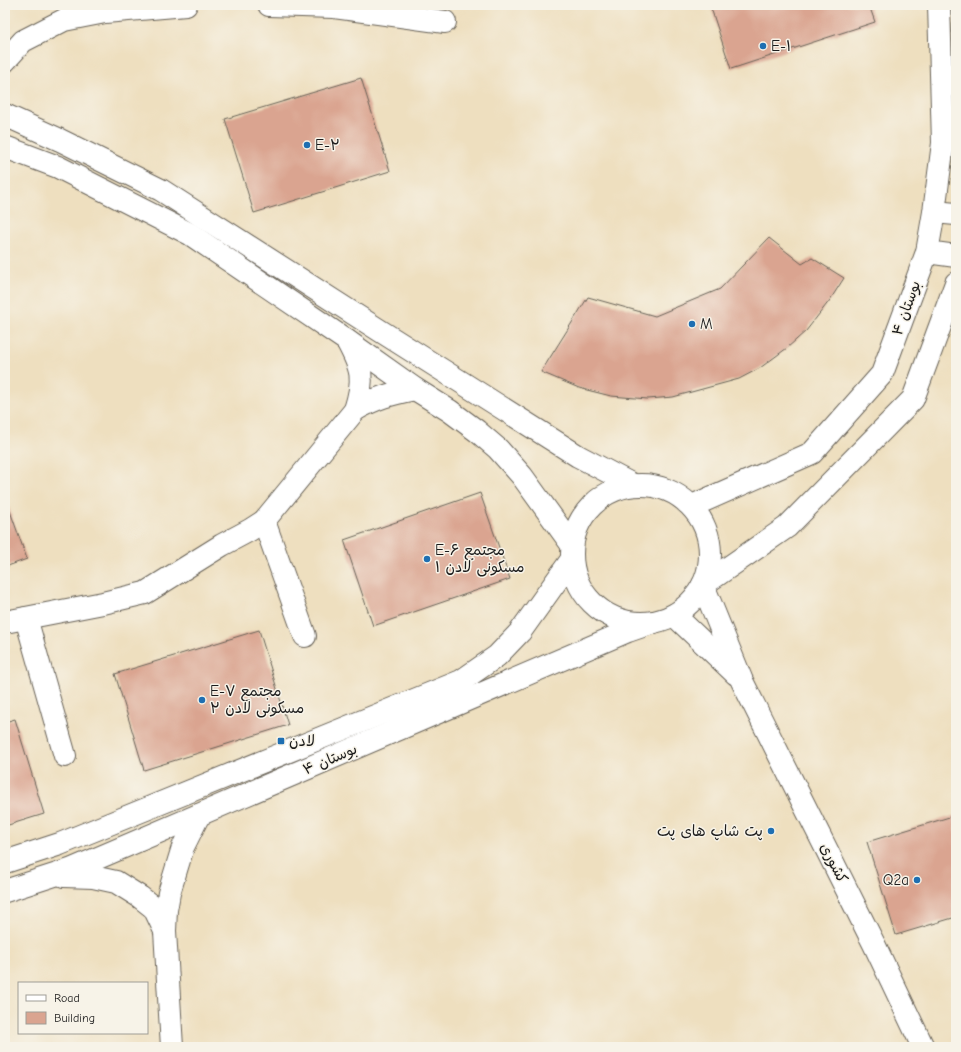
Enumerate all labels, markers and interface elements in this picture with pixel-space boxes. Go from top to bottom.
place label: E-۱ [771,37,791,55]
marker: E-۱ [758,41,768,51]
place label: E-۲ [315,136,340,154]
marker: E-۲ [302,140,312,150]
street label: بوستان ۴ [888,278,924,338]
place label: M [700,315,713,333]
marker: M [687,319,697,329]
place label: E-۶ مجتمع مسکونی لادن ۱ [435,541,524,577]
marker: E-۶ مجتمع مسکونی لادن ۱ [422,554,432,564]
place label: E-۷ مجتمع مسکونی لادن ۲ [210,682,304,718]
marker: E-۷ مجتمع مسکونی لادن ۲ [197,695,207,705]
place label: لادن [289,732,315,750]
marker: لادن [276,736,286,746]
street label: بوستان ۴ [300,740,360,778]
place label: پت شاپ های پت [657,822,763,841]
marker: پت شاپ های پت [766,826,776,836]
street label: کشوری [816,840,852,886]
place label: Q2a [883,871,909,889]
marker: Q2a [912,875,922,885]
legend [18,982,148,1034]
text: Road [54,991,80,1005]
text: Building [54,1011,95,1025]

